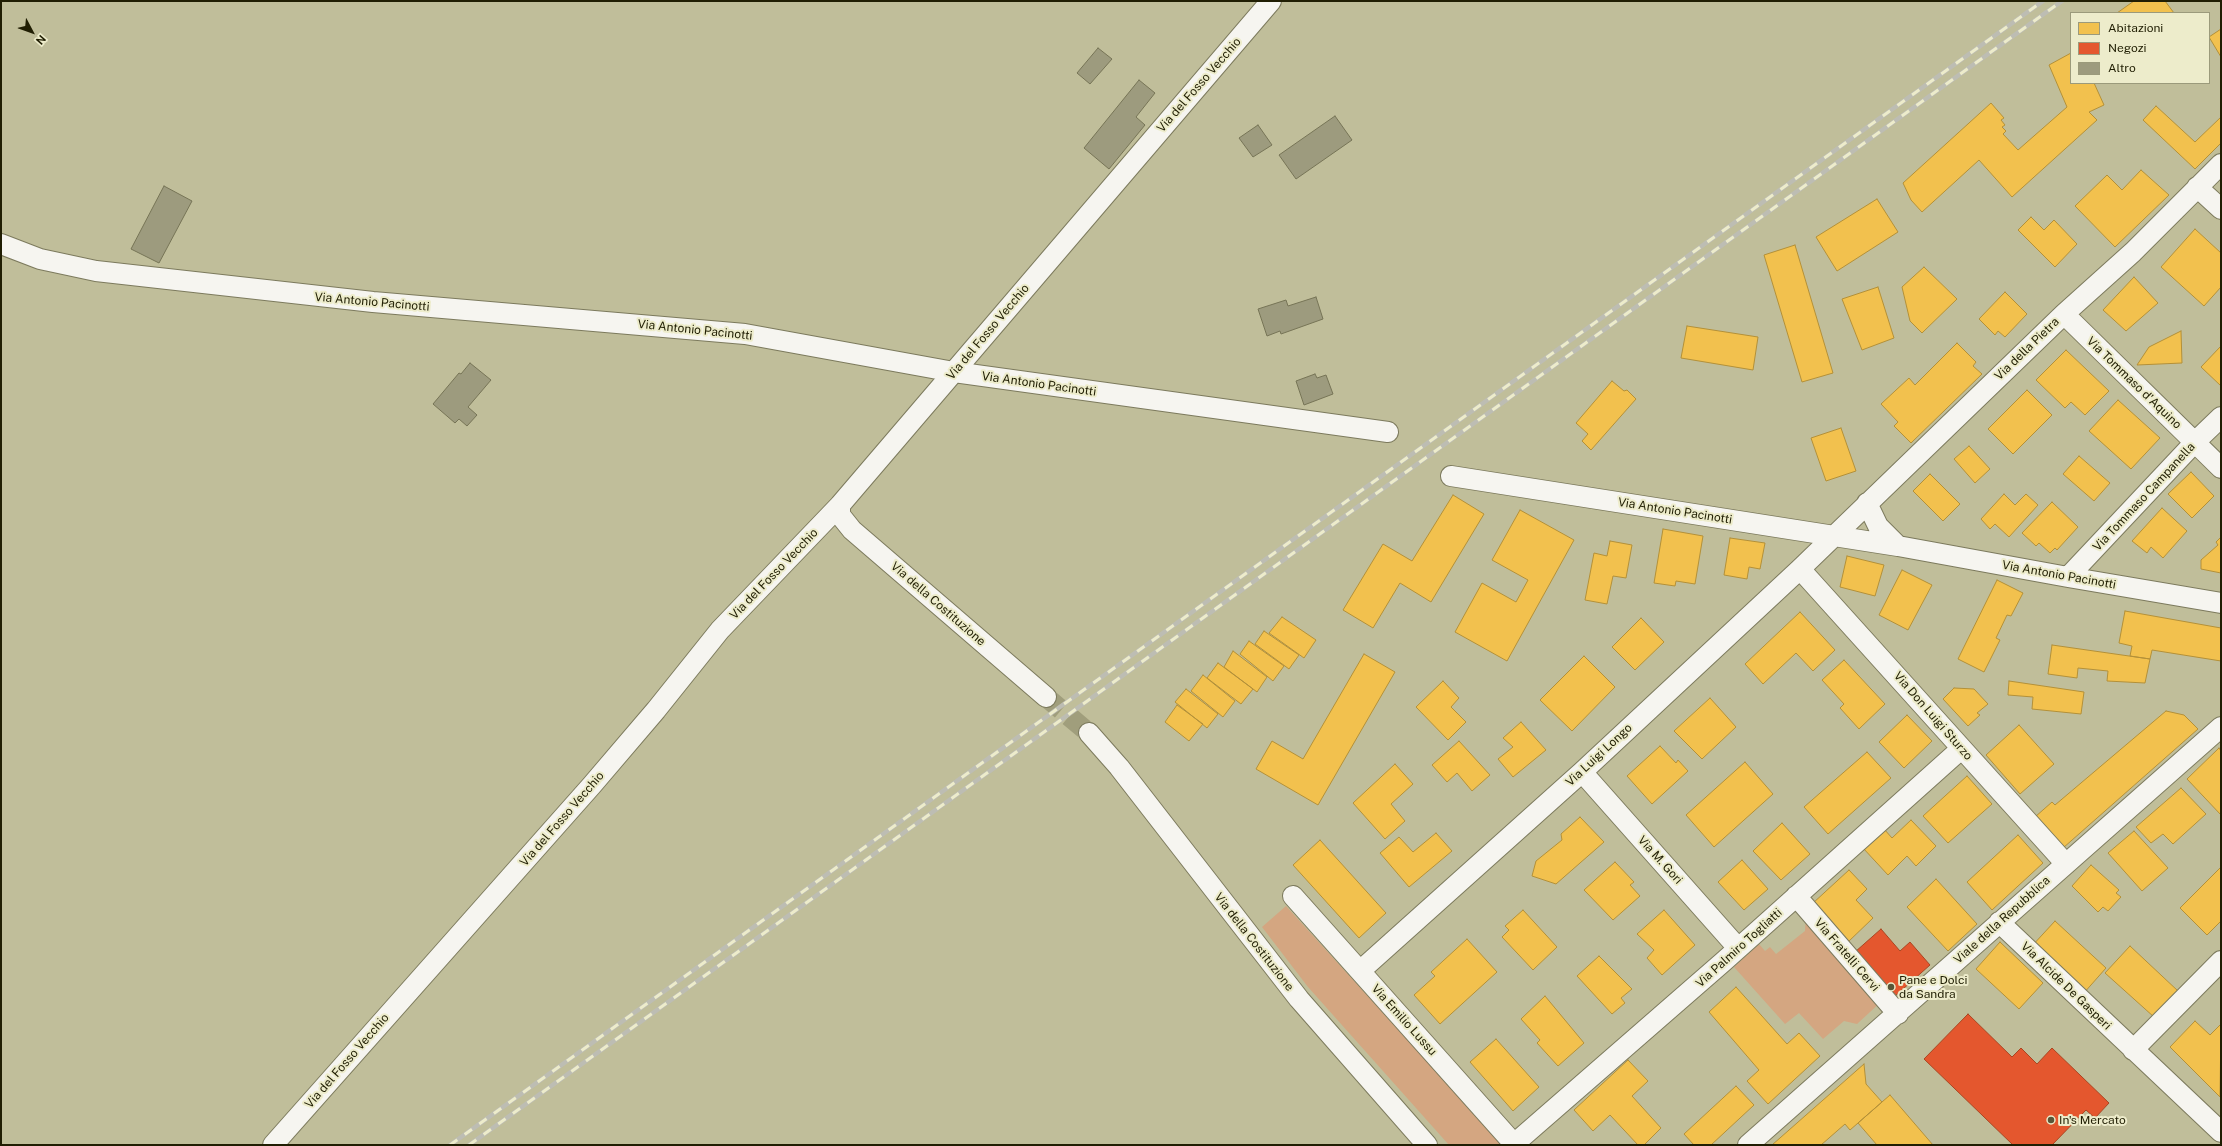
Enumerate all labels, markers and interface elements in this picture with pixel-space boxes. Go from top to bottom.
north arrow [12,12,52,52]
legend [2070,12,2210,84]
text: Abitazioni [2108,21,2163,35]
text: N [34,33,48,47]
street label: Via del Fosso Vecchio [1154,35,1244,135]
text: Negozi [2108,41,2146,55]
text: Altro [2108,61,2136,75]
street label: Via del Fosso Vecchio [944,281,1032,383]
street label: Via Antonio Pacinotti [314,290,430,314]
street label: Via della Pietra [1992,315,2062,383]
street label: Via Antonio Pacinotti [637,317,753,343]
street label: Via Tommaso d'Aquino [2084,334,2184,432]
street label: Via Antonio Pacinotti [981,369,1097,399]
street label: Via Tommaso Campanella [2090,440,2198,554]
street label: Via Antonio Pacinotti [1617,495,1733,527]
street label: Via del Fosso Vecchio [727,526,821,622]
street label: Via Antonio Pacinotti [2001,558,2117,592]
street label: Via della Costituzione [888,559,988,649]
street label: Via Don Luigi Sturzo [1891,669,1975,763]
street label: Via Luigi Longo [1563,721,1635,789]
street label: Via del Fosso Vecchio [517,769,607,869]
street label: Via M. Gori [1635,833,1685,887]
street label: Viale della Repubblica [1951,873,2053,967]
street label: Via della Costituzione [1211,890,1297,994]
street label: Via Palmiro Togliatti [1693,905,1785,991]
street label: Via Fratelli Cervi [1811,916,1883,994]
street label: Via Alcide De Gasperi [2018,939,2114,1033]
place label: Pane e Dolci da Sandra [1899,973,1967,1001]
street label: Via Emilio Lussu [1368,982,1440,1058]
marker: Pane e Dolci da Sandra [1886,982,1896,992]
street label: Via del Fosso Vecchio [302,1011,392,1111]
place label: In's Mercato [2059,1113,2126,1127]
marker: In's Mercato [2046,1115,2056,1125]

